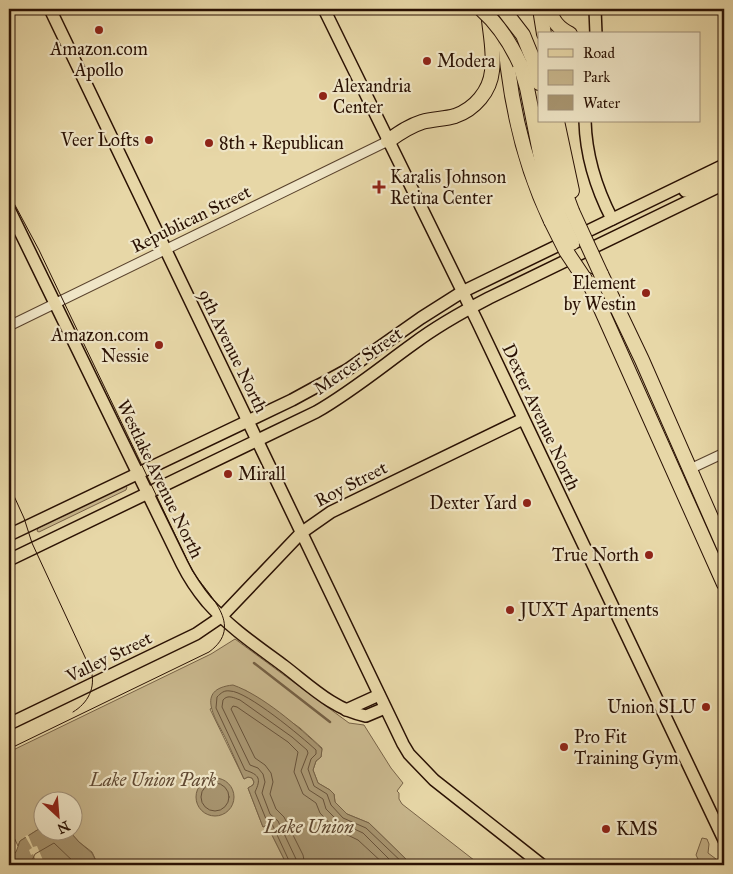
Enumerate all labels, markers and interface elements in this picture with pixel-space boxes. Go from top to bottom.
marker: Amazon.com Apollo [93,24,105,36]
legend [538,32,700,122]
place label: Amazon.com Apollo [49,38,148,81]
text: Road [583,44,615,62]
place label: Modera [437,50,496,72]
marker: Modera [421,55,433,67]
text: Park [583,68,610,86]
place label: Alexandria Center [332,75,411,118]
marker: Alexandria Center [317,90,329,102]
text: Water [583,94,620,112]
place label: Veer Lofts [60,129,139,151]
place label: 8th + Republican [219,132,344,154]
marker: Veer Lofts [143,134,155,146]
marker: 8th + Republican [203,137,215,149]
place label: Karalis Johnson Retina Center [390,166,507,209]
street label: Republican Street [127,180,255,258]
marker: Karalis Johnson Retina Center [372,180,386,194]
place label: Element by Westin [564,272,637,315]
street label: 9th Avenue North [194,285,272,417]
marker: Element by Westin [640,287,652,299]
street label: Mercer Street [310,322,407,400]
place label: Amazon.com Nessie [50,324,149,367]
marker: Amazon.com Nessie [153,339,165,351]
street label: Dexter Avenue North [497,340,585,494]
street label: Westlake Avenue North [112,396,208,562]
street label: Roy Street [311,456,392,512]
place label: Mirall [238,463,286,485]
marker: Mirall [222,468,234,480]
place label: Dexter Yard [429,492,517,514]
marker: Dexter Yard [521,497,533,509]
place label: True North [552,544,639,566]
marker: True North [643,549,655,561]
place label: JUXT Apartments [518,599,659,622]
marker: JUXT Apartments [504,604,516,616]
street label: Valley Street [62,626,156,688]
place label: Union SLU [607,696,697,718]
marker: Union SLU [700,701,712,713]
place label: Pro Fit Training Gym [574,726,679,770]
marker: Pro Fit Training Gym [558,741,570,753]
park label: Lake Union Park [89,769,216,791]
north arrow [32,792,82,842]
water label: Lake Union [263,815,354,838]
text: N [54,817,73,838]
place label: KMS [616,818,658,840]
marker: KMS [600,823,612,835]

